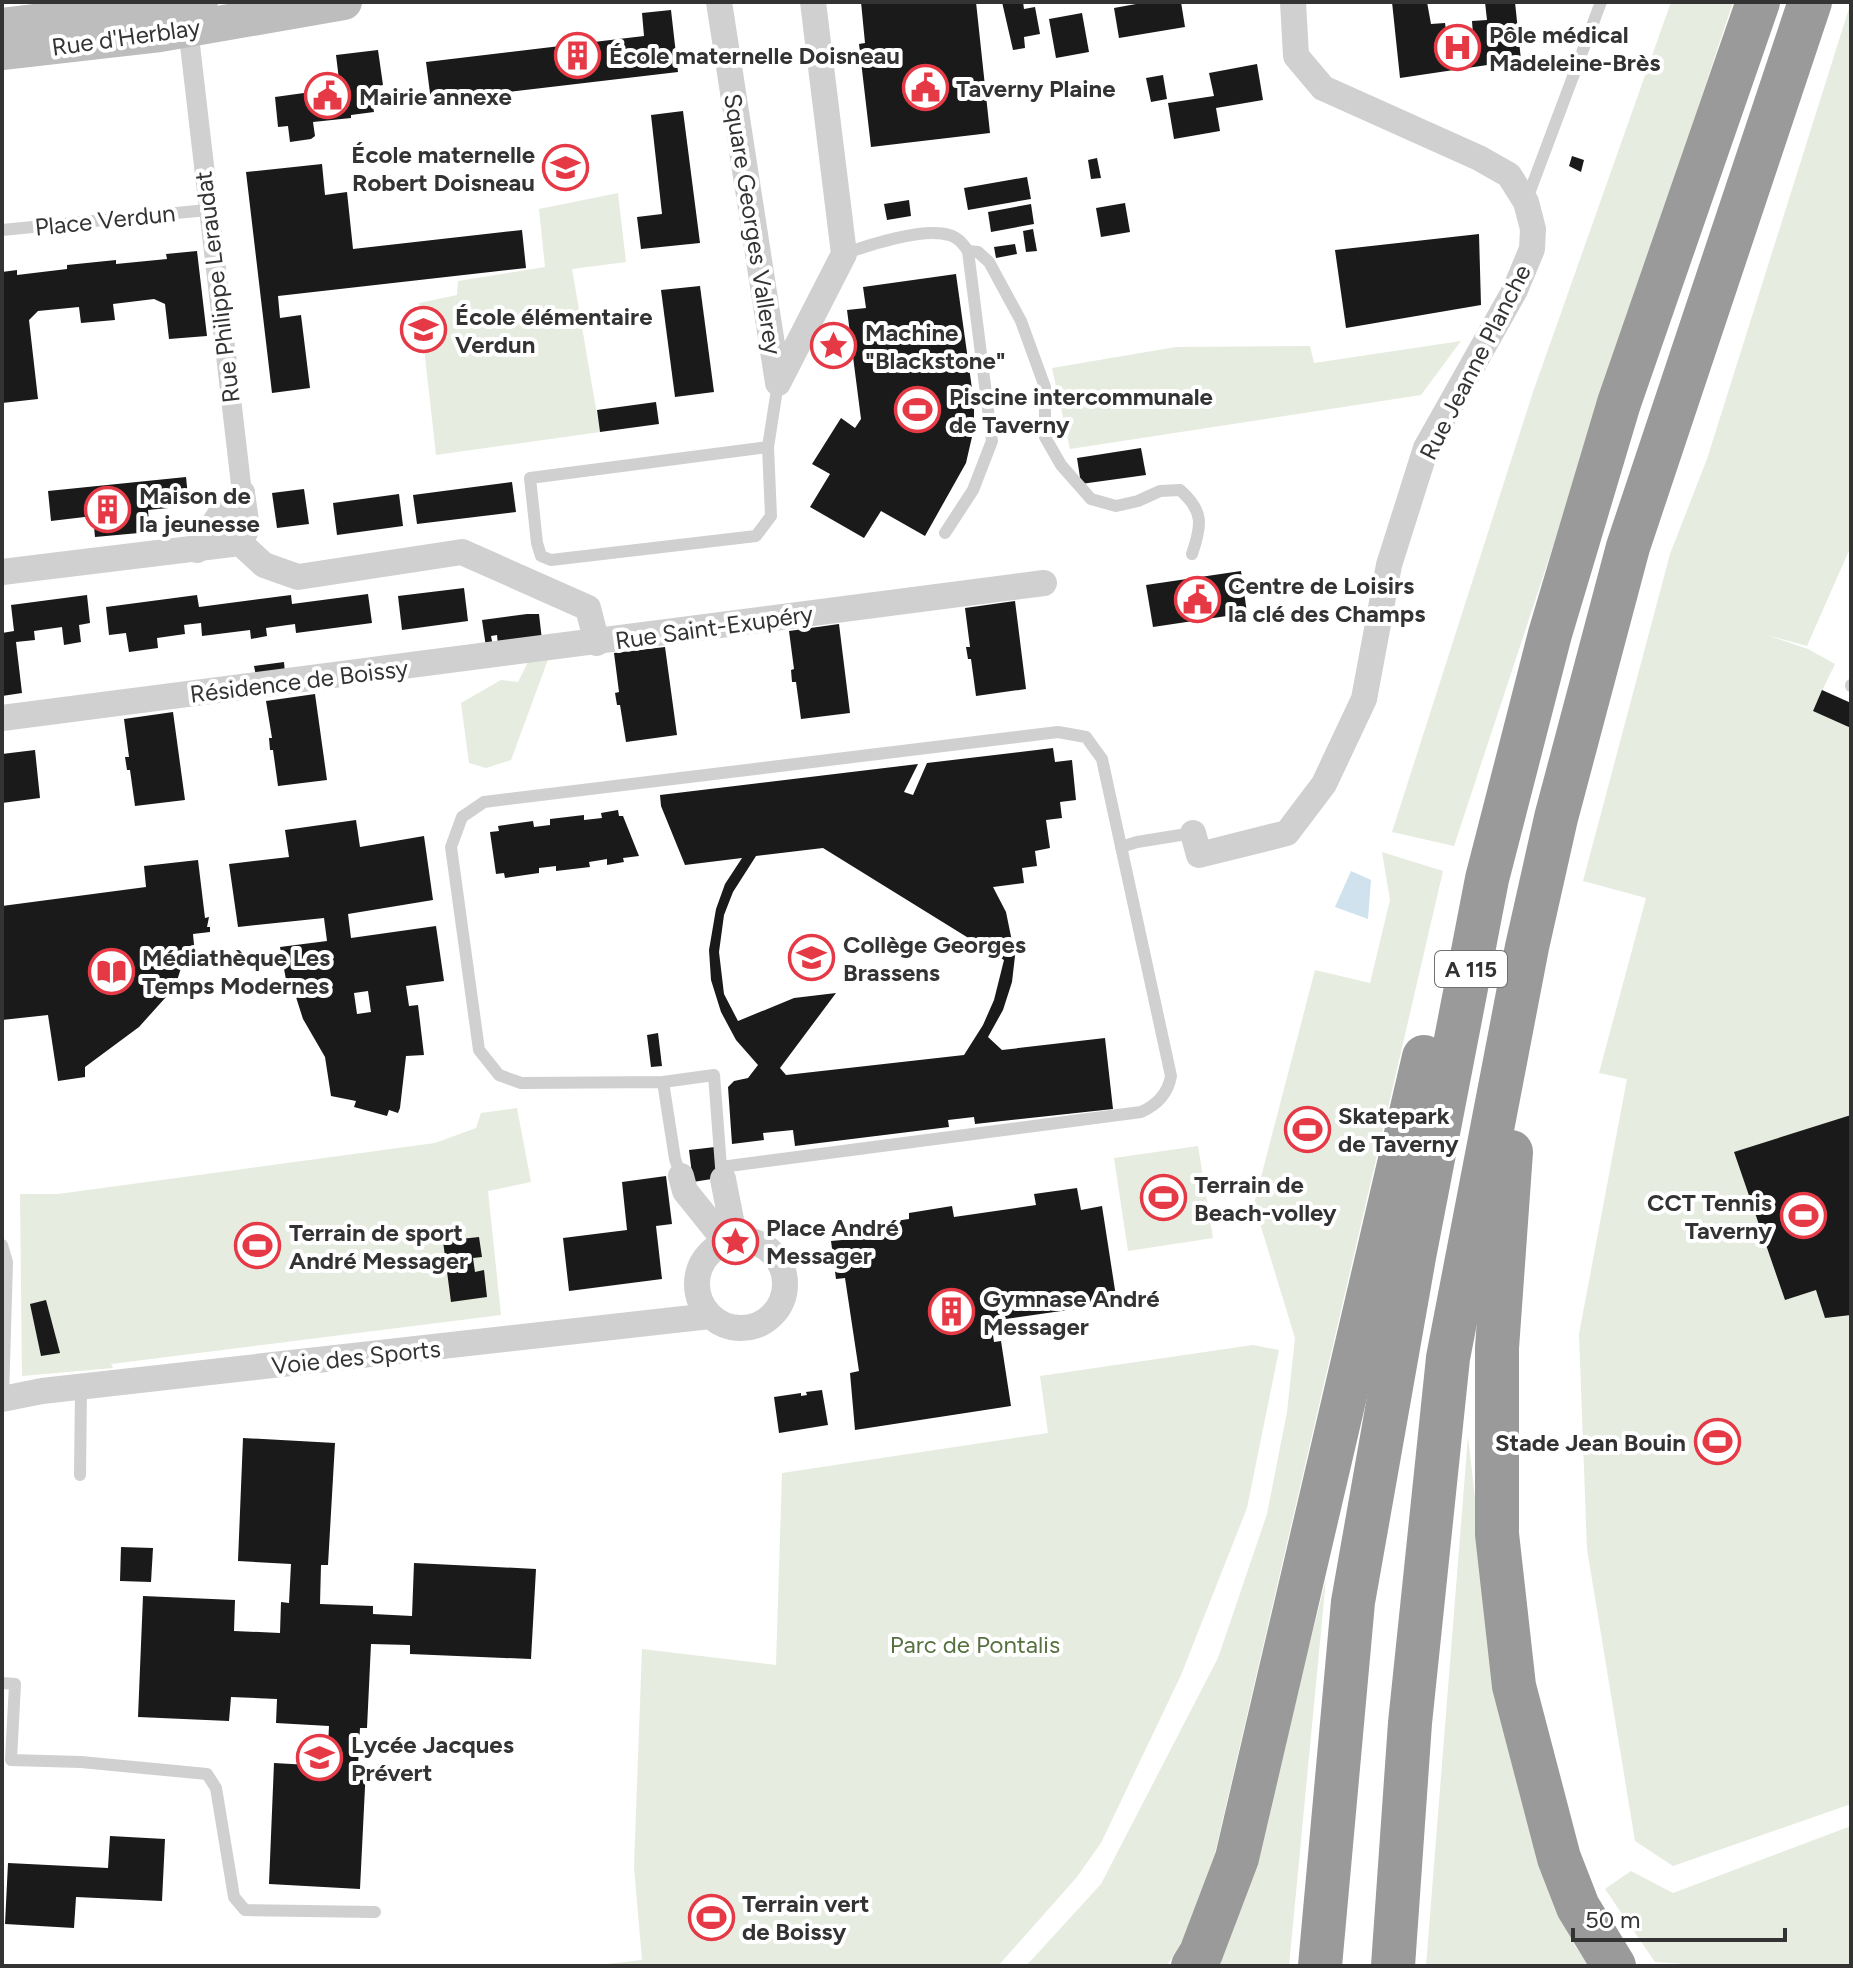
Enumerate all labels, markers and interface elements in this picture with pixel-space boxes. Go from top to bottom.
street label: Rue d'Herblay [50,12,202,62]
place label: Pôle médical Madeleine-Brès [1489,20,1660,77]
hospital icon: Pôle médical Madeleine-Brès [1434,24,1482,72]
building icon: École maternelle Doisneau [554,31,602,79]
place label: École maternelle Doisneau [609,41,900,70]
public building icon: Taverny Plaine [901,64,949,112]
public building icon: Mairie annexe [304,72,352,120]
place label: Taverny Plaine [956,74,1115,103]
place label: Mairie annexe [359,82,512,111]
street label: Square Georges Vallerey [718,91,788,357]
place label: École maternelle Robert Doisneau [351,140,535,197]
school or university icon: École maternelle Robert Doisneau [542,144,590,192]
street label: Rue Philippe Leraudat [188,169,246,405]
street label: Place Verdun [33,198,177,242]
street label: Rue Jeanne Planche [1413,260,1537,464]
place label: École élémentaire Verdun [455,302,653,359]
school or university icon: École élémentaire Verdun [400,306,448,354]
place label: Machine "Blackstone" [865,318,1006,375]
place icon: Machine "Blackstone" [810,322,858,370]
place label: Piscine intercommunale de Taverny [949,382,1213,439]
sports icon: Piscine intercommunale de Taverny [894,386,942,434]
place label: Maison de la jeunesse [139,481,260,538]
building icon: Maison de la jeunesse [84,485,132,533]
place label: Centre de Loisirs la clé des Champs [1228,571,1425,628]
public building icon: Centre de Loisirs la clé des Champs [1173,575,1221,623]
street label: Rue Saint-Exupéry [613,599,815,655]
street label: Résidence de Boissy [188,653,410,709]
place label: Collège Georges Brassens [843,930,1026,987]
school or university icon: Collège Georges Brassens [788,934,836,982]
place label: Médiathèque Les Temps Modernes [142,943,330,1000]
library icon: Médiathèque Les Temps Modernes [87,947,135,995]
road number: A 115 [1435,951,1507,987]
place label: Skatepark de Taverny [1338,1101,1459,1158]
sports icon: Skatepark de Taverny [1283,1105,1331,1153]
place label: Terrain de Beach-volley [1194,1170,1337,1227]
sports icon: Terrain de Beach-volley [1139,1174,1187,1222]
place label: CCT Tennis Taverny [1647,1188,1772,1245]
sports icon: CCT Tennis Taverny [1779,1192,1827,1240]
place label: Place André Messager [766,1213,899,1270]
place icon: Place André Messager [711,1217,759,1265]
place label: Terrain de sport André Messager [289,1218,468,1275]
sports icon: Terrain de sport André Messager [234,1222,282,1270]
place label: Gymnase André Messager [983,1284,1160,1341]
building icon: Gymnase André Messager [928,1288,976,1336]
street label: Voie des Sports [270,1334,442,1380]
sports icon: Stade Jean Bouin [1693,1418,1741,1466]
place label: Stade Jean Bouin [1495,1428,1686,1457]
park label: Parc de Pontalis [890,1630,1060,1659]
place label: Lycée Jacques Prévert [351,1730,514,1787]
school or university icon: Lycée Jacques Prévert [296,1734,344,1782]
place label: Terrain vert de Boissy [742,1889,869,1946]
scale bar [1573,1892,1785,1942]
sports icon: Terrain vert de Boissy [687,1893,735,1941]
text: 50 m [1585,1905,1641,1934]

